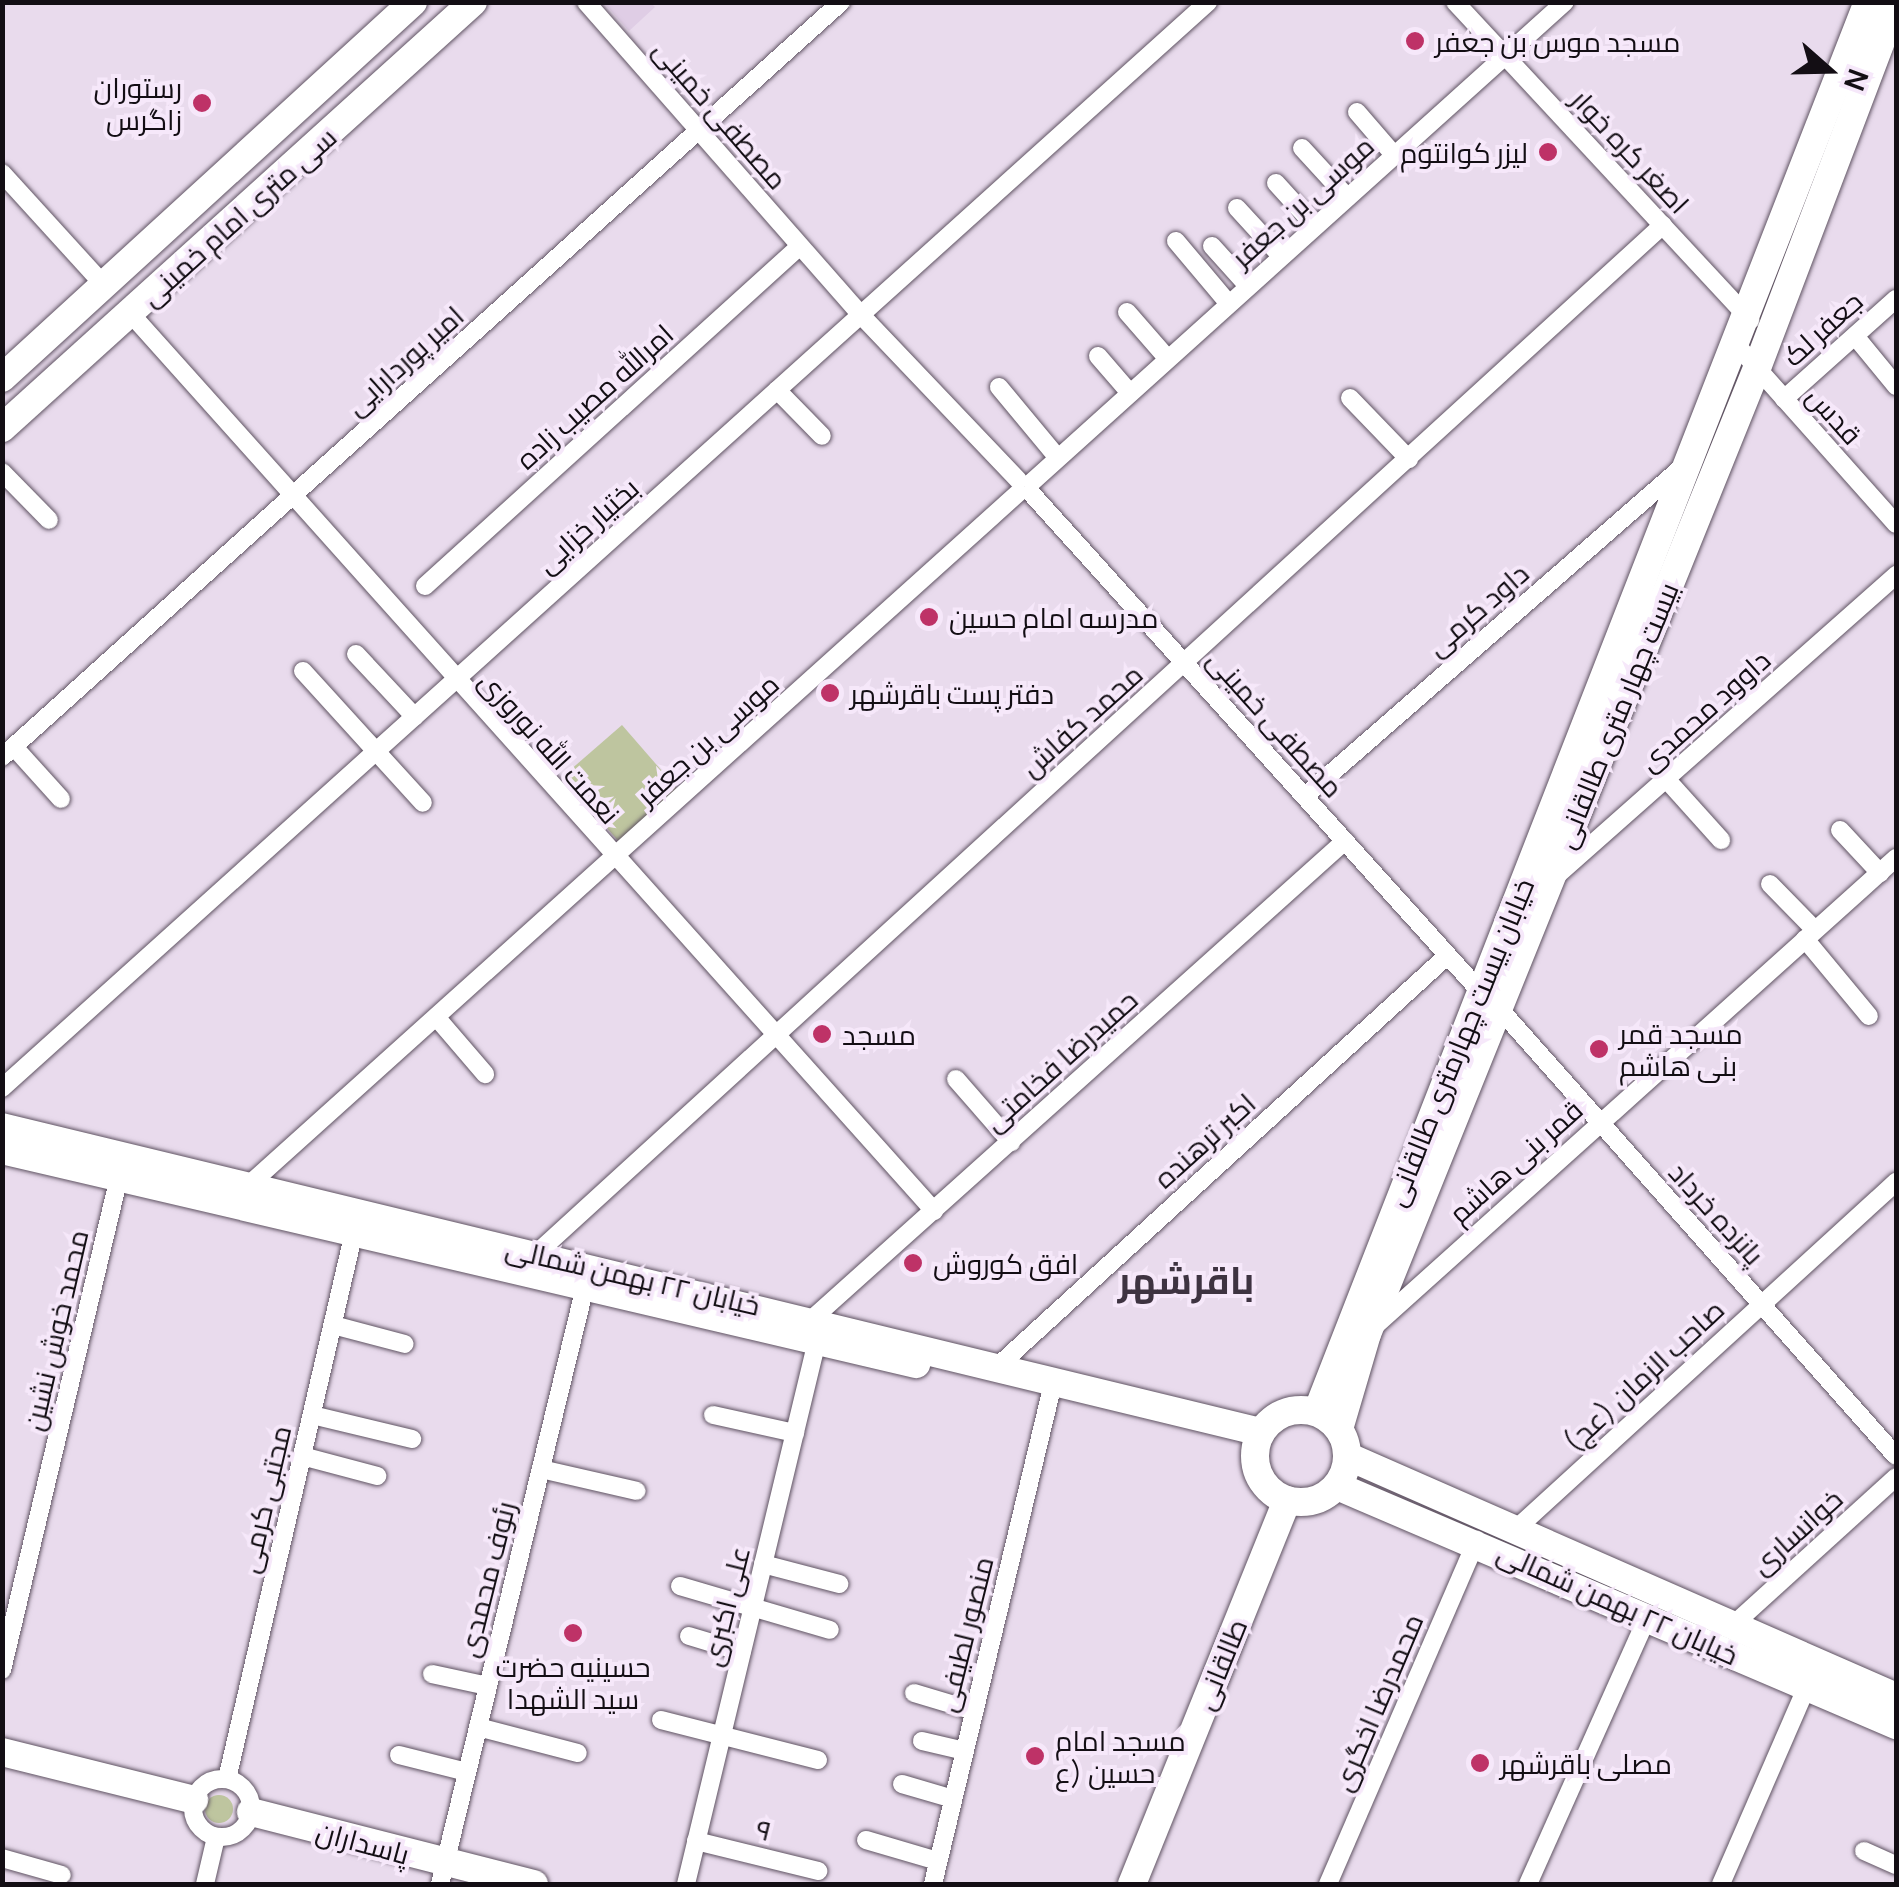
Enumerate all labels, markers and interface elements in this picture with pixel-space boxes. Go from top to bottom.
north arrow [1779,20,1879,120]
place label: مسجد موس بن جعفر [1435,24,1680,58]
marker: مسجد موس بن جعفر [1404,30,1426,52]
street label: مصطفی خمینی [647,33,795,195]
text: N [1836,64,1878,96]
place label: رستوران زاگرس [94,70,182,136]
street label: اصغر کره خوار [1565,82,1697,220]
marker: رستوران زاگرس [191,92,213,114]
street label: سی متری امام خمینی [133,119,343,313]
street label: موسی بن جعفر [1224,128,1380,274]
place label: لیزر کوانتوم [1400,135,1528,169]
marker: لیزر کوانتوم [1537,141,1559,163]
street label: جعفر لک [1775,283,1869,373]
street label: امیر پوردارایی [338,298,470,422]
street label: امرالله مصیب زاده [508,317,680,475]
street label: قدس [1800,379,1870,451]
street label: بختیار خزایی [529,470,645,580]
street label: داود کرمی [1419,556,1535,662]
street label: بیست چهار متری طالقانی [1547,577,1685,853]
place label: مدرسه امام حسین [949,600,1159,634]
marker: مدرسه امام حسین [918,606,940,628]
street label: مصطفی خمینی [1201,642,1351,804]
street label: داوود محمدی [1632,642,1776,778]
street label: محمد کفاش [1013,657,1149,783]
street label: نعمت الله نوروزی [473,664,627,830]
street label: موسی بن جعفر [629,666,785,812]
place label: دفتر پست باقرشهر [850,676,1054,710]
marker: دفتر پست باقرشهر [819,682,841,704]
street label: خیابان بیست چهارمتری طالقانی [1378,873,1540,1211]
street label: حمیدرضا فخامتی [976,982,1144,1138]
place label: مسجد قمر بنی هاشم [1619,1016,1743,1082]
place label: مسجد [842,1017,916,1051]
marker: مسجد [811,1023,833,1045]
marker: مسجد قمر بنی هاشم [1588,1038,1610,1060]
street label: اکبر ترهنده [1146,1086,1262,1194]
street label: قمر بنی هاشم [1441,1092,1589,1230]
street label: پانزده خرداد [1662,1155,1772,1271]
street label: محمد خوش نشین [16,1226,94,1434]
street label: خیابان ۲۲ بهمن شمالی [503,1230,763,1322]
place label: افق کوروش [933,1246,1078,1280]
marker: افق کوروش [902,1252,924,1274]
district label: باقرشهر [1118,1257,1254,1303]
street label: صاحب الزمان (عج) [1556,1292,1730,1458]
street label: مجتبی کرمی [231,1422,297,1576]
street label: خوانساری [1743,1481,1849,1581]
street label: رئوف محمدی [450,1498,522,1660]
street label: خیابان ۲۲ بهمن شمالی [1492,1535,1744,1671]
street label: علی اکبری [694,1543,756,1669]
street label: منصور لطیفی [928,1553,1000,1715]
street label: محمدرضا اخگری [1325,1608,1429,1796]
street label: طالقانی [1187,1614,1253,1714]
marker: حسینیه حضرت سید الشهدا [562,1622,584,1644]
place label: حسینیه حضرت سید الشهدا [495,1649,651,1715]
place label: مسجد امام حسین (ع [1055,1723,1186,1789]
marker: مسجد امام حسین (ع [1024,1745,1046,1767]
place label: مصلی باقرشهر [1500,1746,1672,1780]
marker: مصلی باقرشهر [1469,1752,1491,1774]
street label: ۹ [753,1811,775,1847]
street label: پاسداران [313,1813,413,1871]

